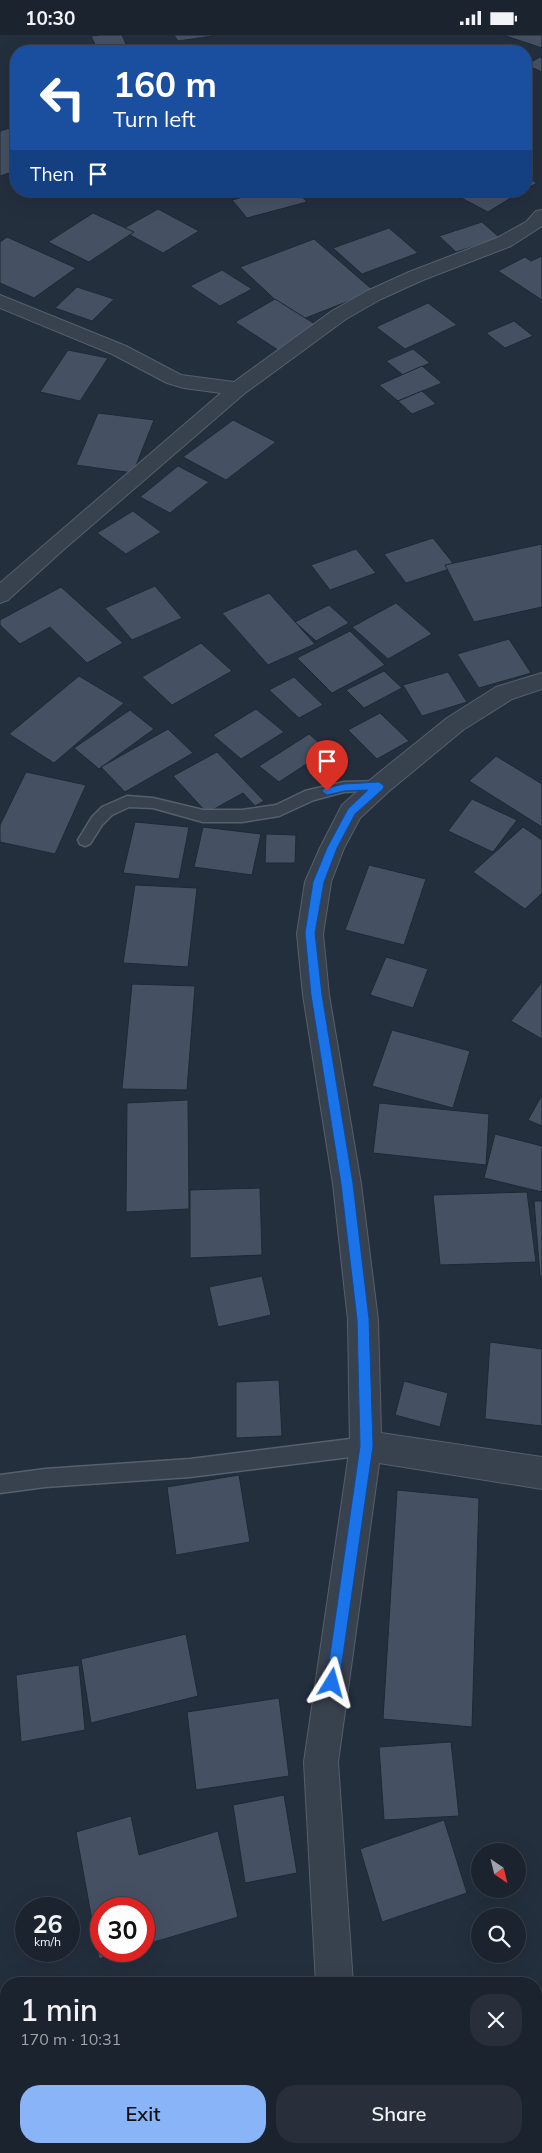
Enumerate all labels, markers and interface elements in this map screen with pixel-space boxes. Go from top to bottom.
text: 10:30 [25,6,75,30]
text: 160 m [113,62,217,106]
icon: left [30,65,95,130]
text: Turn left [113,105,196,133]
icon: arrive [84,160,112,188]
text: Then [30,162,74,186]
pin [306,740,348,791]
icon: arrive [313,747,341,775]
position arrow [305,1656,357,1708]
north arrow [471,1843,526,1897]
map controls [471,1843,526,1963]
speed limit sign: 30 [90,1897,155,1962]
text: 26 [32,1908,63,1939]
button: search [471,1908,526,1963]
text: km/h [34,1934,61,1949]
text: 1 min [20,1991,98,2029]
button: close [470,1994,522,2046]
text: 170 m · 10:31 [20,2029,121,2049]
button: Exit [20,2085,266,2143]
button: Share [276,2085,522,2143]

